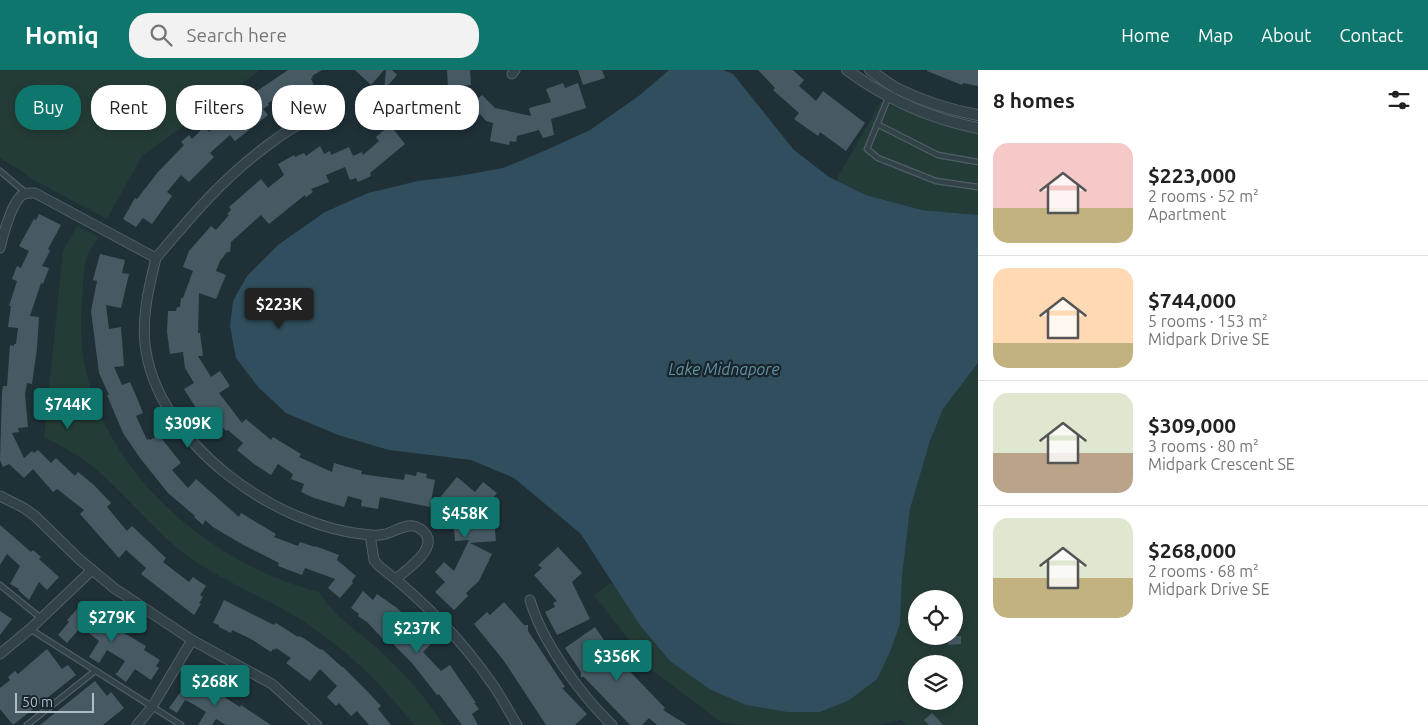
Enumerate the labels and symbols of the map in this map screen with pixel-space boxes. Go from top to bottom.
pin: $223K [244,288,314,330]
water label: Lake Midnapore [669,360,779,378]
pin: $744K [33,388,103,430]
pin: $309K [153,406,223,449]
pin: $458K [430,496,500,539]
pin: $279K [77,600,147,643]
pin: $237K [382,612,452,654]
pin: $356K [582,640,652,682]
pin: $268K [180,664,250,707]
scale bar [15,690,94,713]

